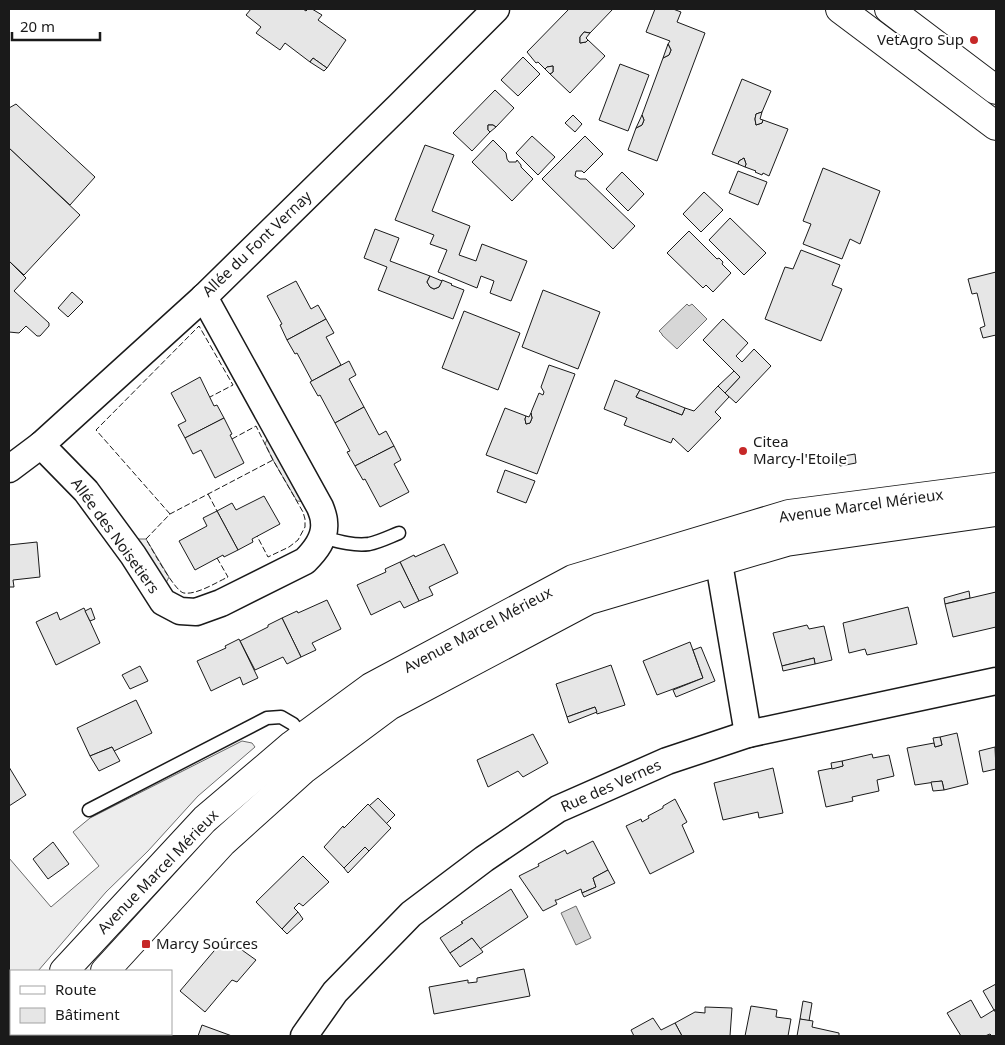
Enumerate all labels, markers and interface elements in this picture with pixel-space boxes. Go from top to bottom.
scale bar [12,10,100,42]
text: 20 m [20,16,55,36]
place label: VetAgro Sup [877,29,964,49]
marker: VetAgro Sup [968,34,980,46]
street label: Allée du Font Vernay [197,186,316,301]
place label: Citea Marcy-l'Etoile [753,431,847,468]
marker: Citea Marcy-l'Etoile [737,445,749,457]
street label: Allée des Noisetiers [67,474,164,597]
street label: Avenue Marcel Mérieux [777,484,944,526]
street label: Avenue Marcel Mérieux [400,581,555,677]
street label: Rue des Vernes [557,754,664,816]
street label: Avenue Marcel Mérieux [93,805,222,938]
place label: Marcy Sources [156,933,258,953]
marker: Marcy Sources [140,938,152,950]
legend [10,970,172,1035]
text: Route [55,979,97,999]
text: Bâtiment [55,1004,120,1024]

